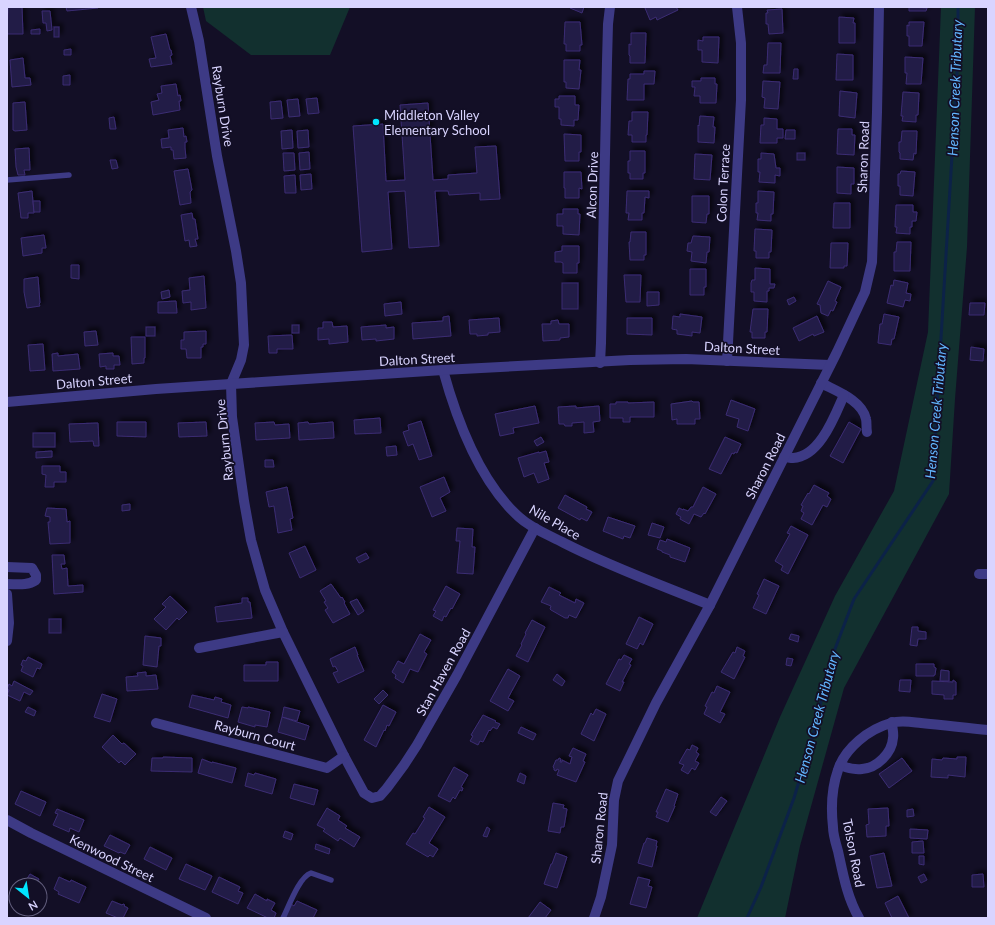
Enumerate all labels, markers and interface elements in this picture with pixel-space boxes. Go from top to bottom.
water label: Henson Creek Tributary [944,19,965,156]
street label: Rayburn Drive [209,64,237,148]
place label: Middleton Valley Elementary School [384,107,490,138]
marker: Middleton Valley Elementary School [371,117,381,127]
street label: Sharon Road [854,121,872,193]
street label: Colon Terrace [713,143,733,223]
street label: Alcon Drive [583,151,601,219]
street label: Dalton Street [704,338,781,358]
water label: Henson Creek Tributary [921,342,950,480]
street label: Dalton Street [379,349,456,369]
street label: Dalton Street [55,370,133,392]
street label: Rayburn Drive [212,398,236,482]
street label: Sharon Road [742,430,788,502]
street label: Nile Place [527,501,584,543]
street label: Stan Haven Road [412,626,474,718]
water label: Henson Creek Tributary [791,649,842,785]
street label: Rayburn Court [213,716,298,754]
street label: Sharon Road [587,791,611,865]
street label: Tolson Road [840,818,868,888]
street label: Kenwood Street [67,831,157,885]
north arrow [8,877,48,917]
text: N [26,898,40,914]

